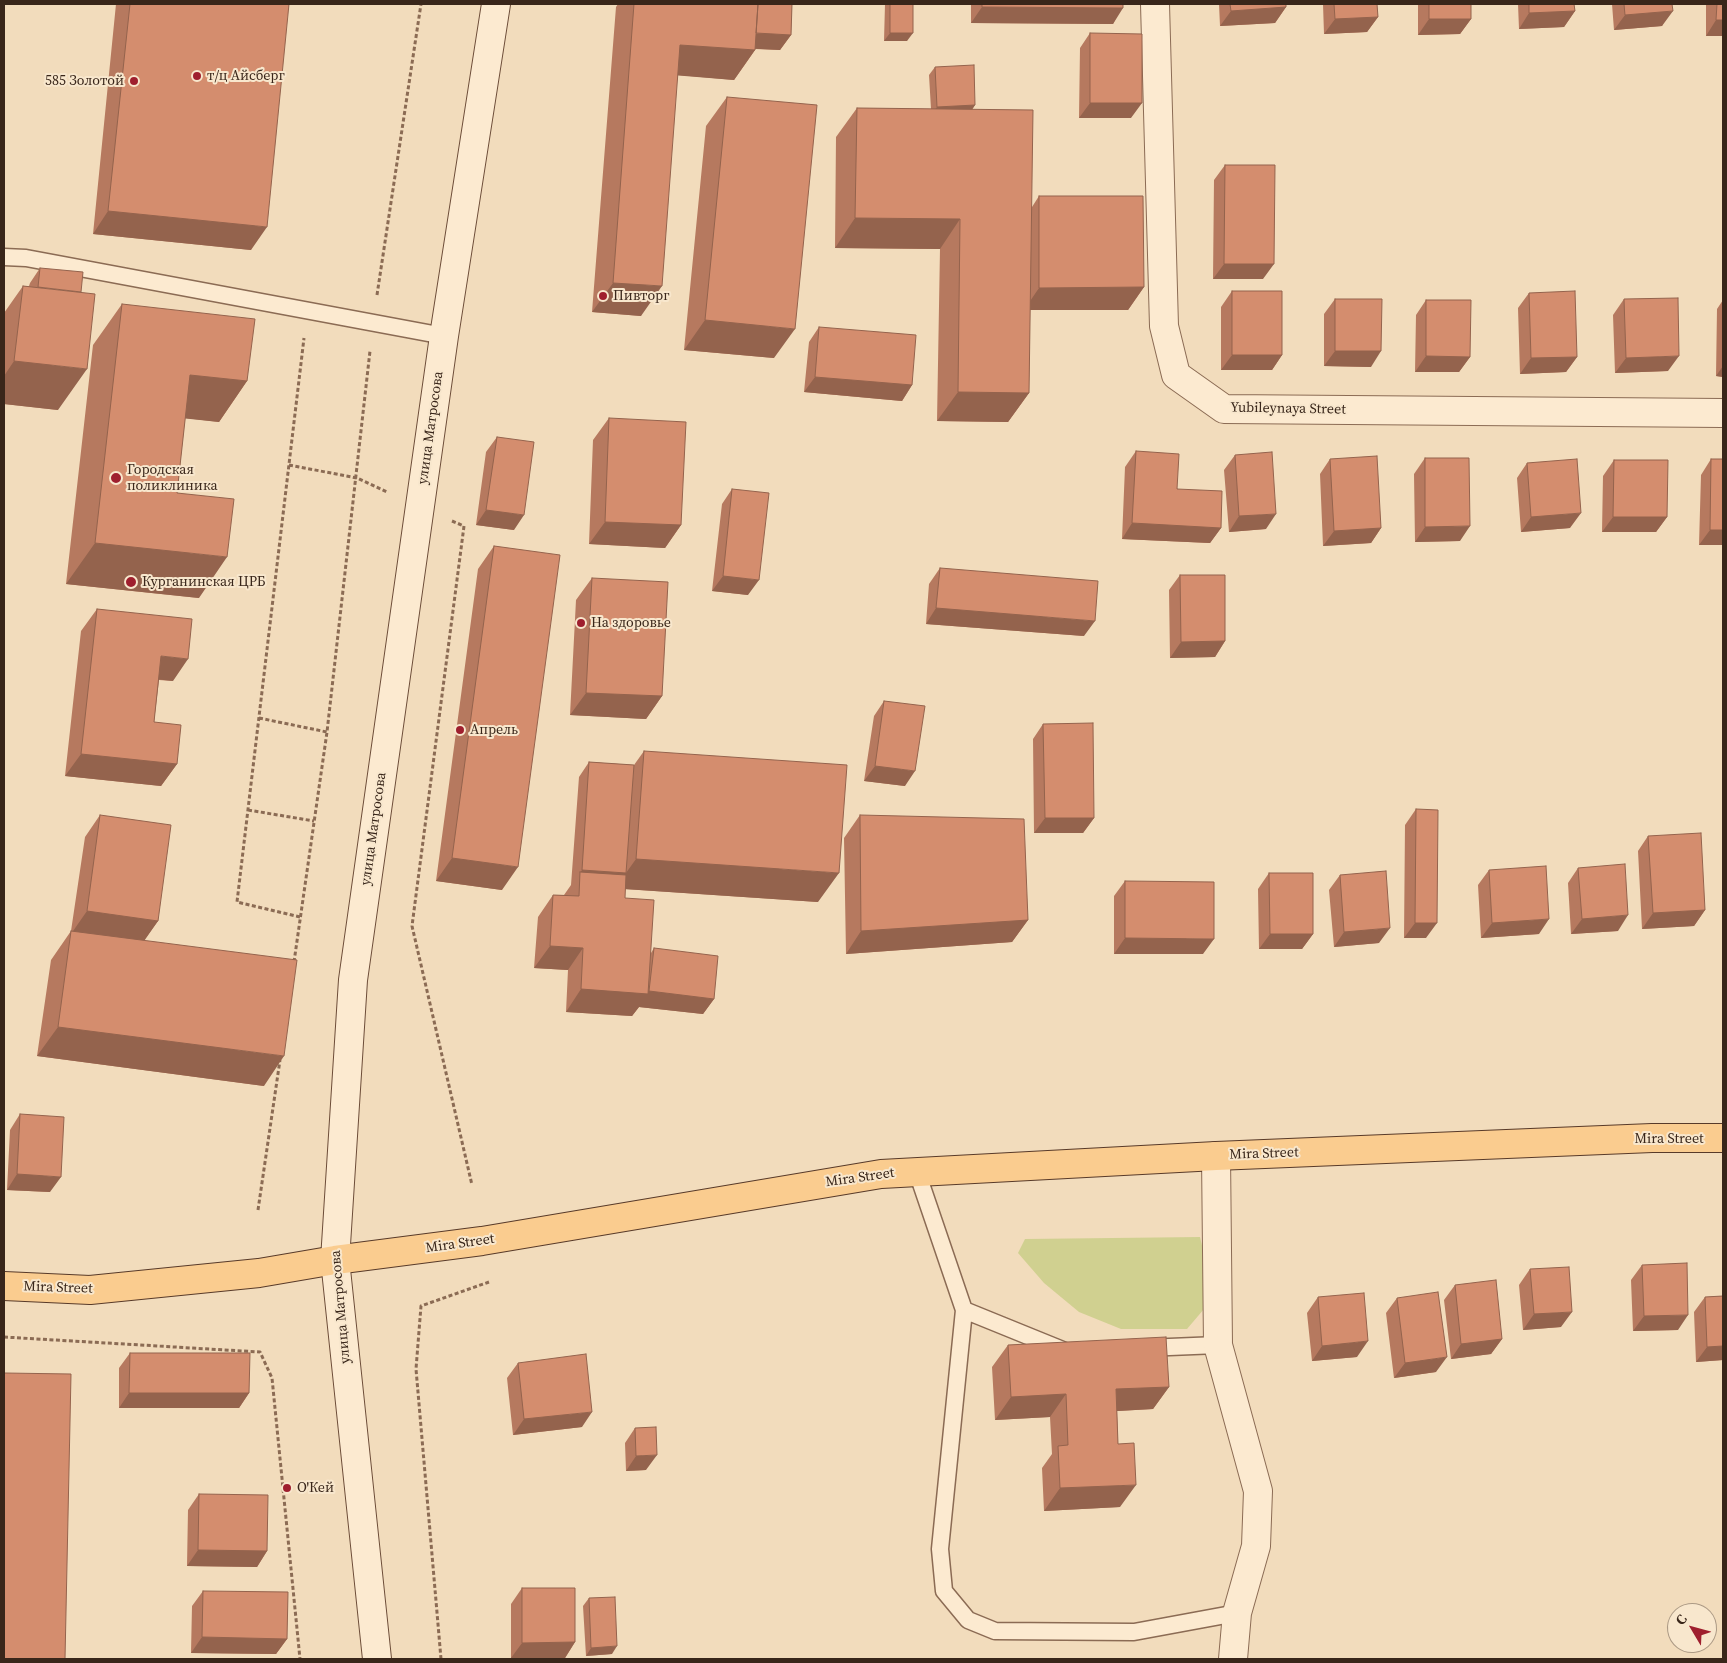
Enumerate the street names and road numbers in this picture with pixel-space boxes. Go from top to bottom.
street label: улица Матросова [415,370,447,486]
street label: Yubileynaya Street [1230,400,1346,418]
street label: улица Матросова [358,771,390,887]
street label: Mira Street [1634,1131,1704,1147]
street label: Mira Street [1229,1144,1299,1164]
street label: Mira Street [825,1165,895,1191]
street label: Mira Street [425,1231,495,1257]
street label: улица Матросова [328,1249,354,1365]
street label: Mira Street [23,1278,93,1298]

